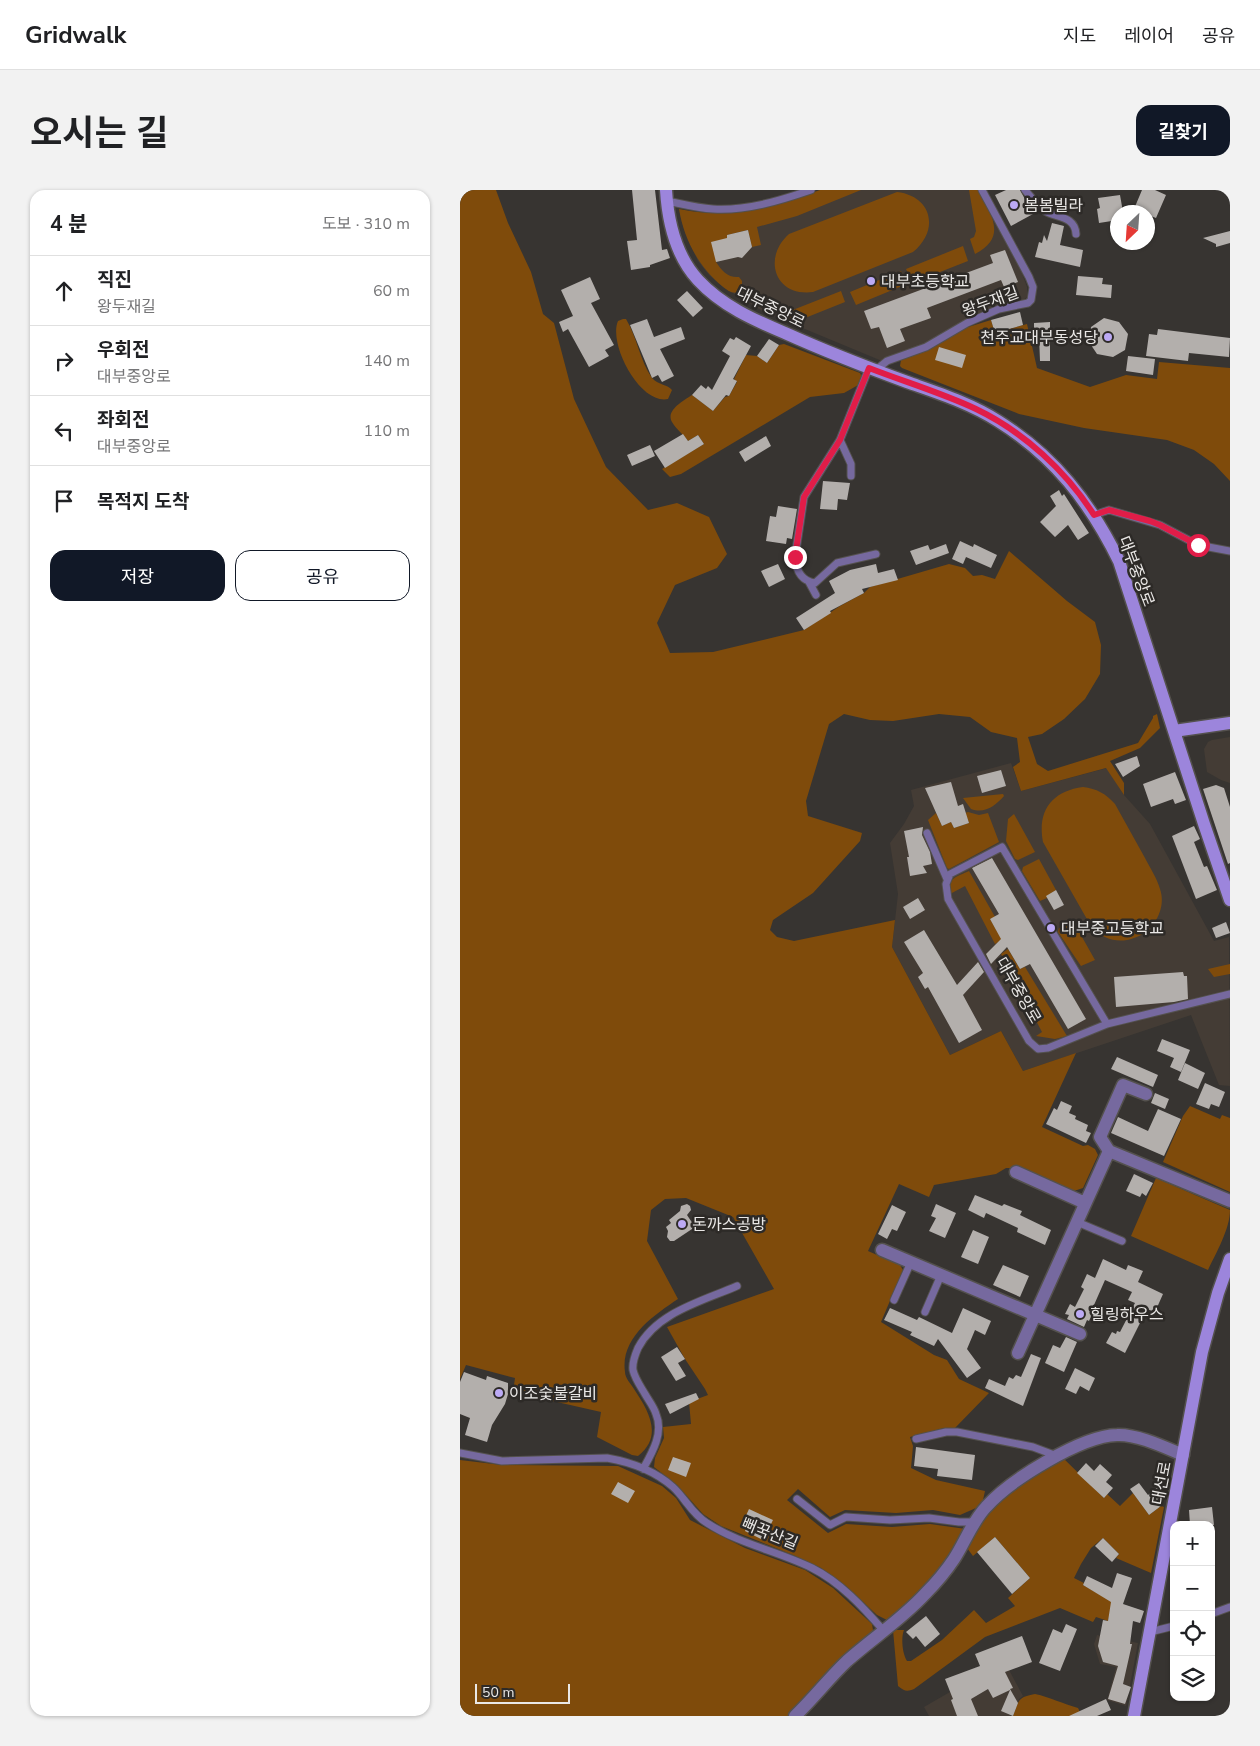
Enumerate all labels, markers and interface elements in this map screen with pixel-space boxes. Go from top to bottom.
text: Gridwalk [25,19,126,51]
text: 지도 [1063,24,1096,48]
text: 레이어 [1124,24,1174,48]
text: 공유 [1202,24,1235,48]
button: 길찾기 [1136,105,1230,156]
text: 오시는 길 [30,110,168,157]
place label: 봄봄빌라 [1024,195,1083,217]
marker: 봄봄빌라 [1008,199,1020,211]
north arrow [1110,205,1155,250]
text: 4 분 [50,210,88,238]
text: 도보 · 310 m [322,213,410,235]
text: 직진 [97,267,132,293]
place label: 대부초등학교 [881,271,969,293]
marker: 대부초등학교 [865,275,877,287]
icon: ahead [50,277,78,305]
text: 60 m [373,280,410,302]
street label: 대부중앙로 [733,282,809,334]
street label: 왕두재길 [959,282,1022,322]
text: 왕두재길 [97,296,156,318]
place label: 천주교대부동성당 [980,327,1098,349]
marker: 천주교대부동성당 [1102,331,1114,343]
text: 우회전 [97,337,149,363]
icon: right [50,347,78,375]
text: 140 m [363,350,410,372]
text: 대부중앙로 [97,366,171,388]
text: 좌회전 [97,407,149,433]
icon: left [50,417,78,445]
text: 110 m [363,420,410,442]
text: 대부중앙로 [97,436,171,458]
icon: arrive [50,487,78,515]
text: 목적지 도착 [97,489,190,515]
street label: 대부중앙로 [1113,533,1160,610]
route start [1187,534,1210,557]
route end [784,546,807,569]
button: 저장 [50,550,225,601]
button: 공유 [235,550,410,601]
place label: 대부중고등학교 [1061,918,1164,940]
marker: 대부중고등학교 [1045,922,1057,934]
street label: 대부중앙로 [990,953,1046,1028]
place label: 돈까스공방 [692,1214,766,1236]
marker: 돈까스공방 [676,1218,688,1230]
place label: 힐링하우스 [1090,1304,1164,1326]
marker: 힐링하우스 [1074,1308,1086,1320]
place label: 이조숯불갈비 [509,1383,597,1405]
marker: 이조숯불갈비 [493,1387,505,1399]
street label: 대선로 [1147,1459,1177,1507]
street label: 뻐꾹산길 [738,1513,801,1555]
map controls [1170,1521,1215,1701]
button: + [1170,1521,1215,1566]
button: − [1170,1566,1215,1611]
button: locate [1170,1611,1215,1656]
button: layers [1170,1656,1215,1701]
scale bar [475,1681,570,1704]
text: 50 m [482,1683,514,1702]

